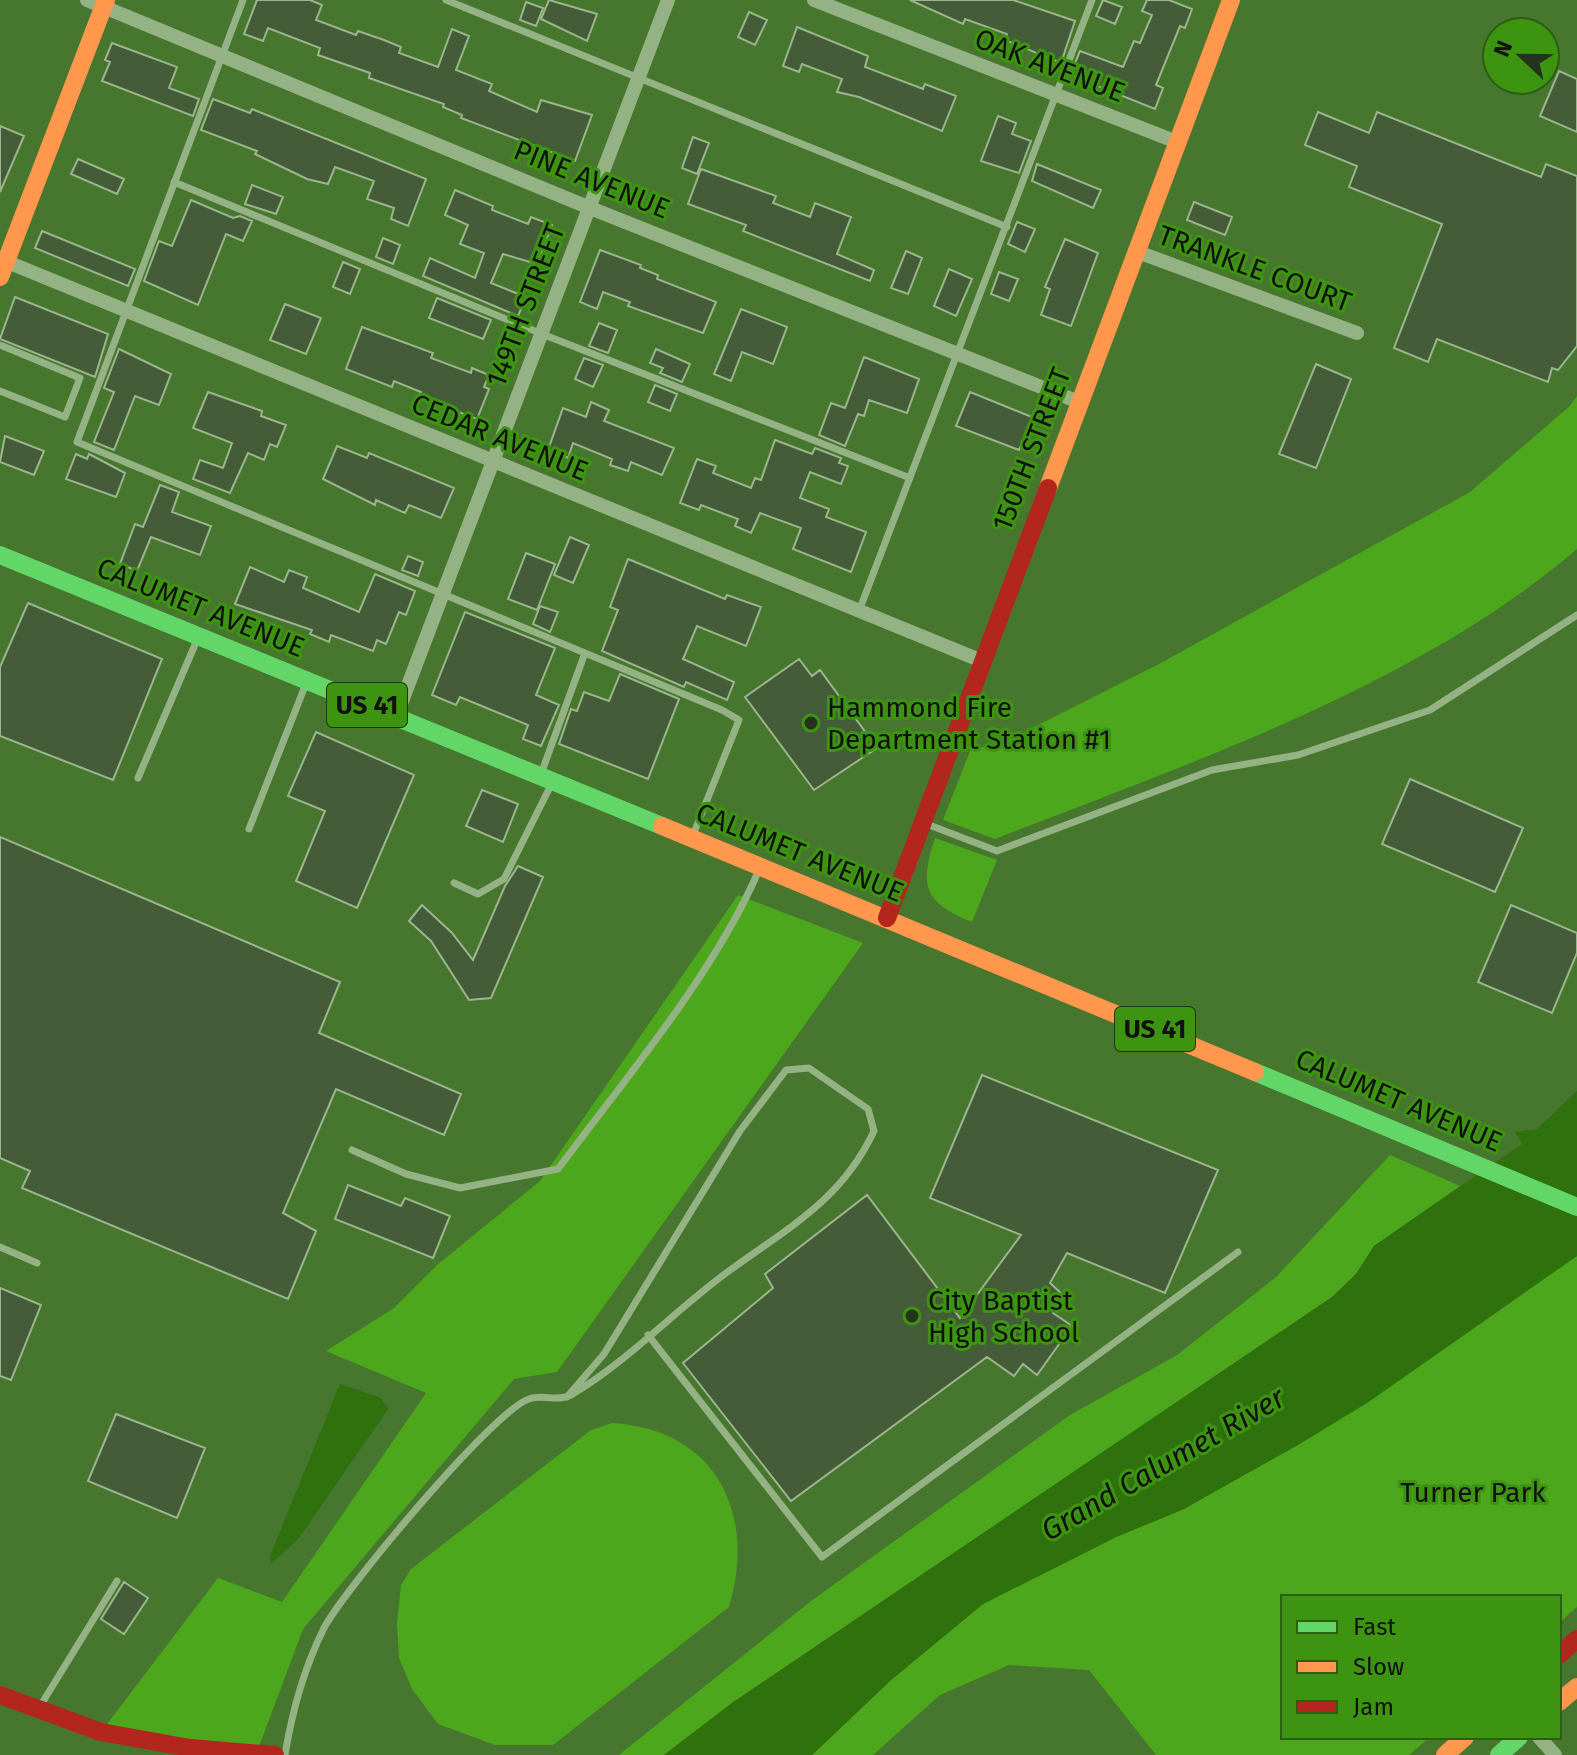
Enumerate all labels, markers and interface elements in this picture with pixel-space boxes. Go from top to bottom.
north arrow [1481,16,1561,96]
street label: OAK AVENUE [970,22,1129,109]
text: N [1488,37,1518,61]
street label: PINE AVENUE [509,133,674,226]
street label: 149TH STREET [479,218,572,391]
street label: TRANKLE COURT [1154,218,1356,319]
street label: 150TH STREET [985,362,1078,536]
street label: CEDAR AVENUE [407,387,593,488]
street label: CALUMET AVENUE [92,551,309,664]
road number: US 41 [327,683,407,727]
place label: Hammond Fire Department Station #1 [827,691,1111,756]
marker: Hammond Fire Department Station #1 [802,714,820,732]
street label: CALUMET AVENUE [691,796,908,909]
road number: US 41 [1115,1007,1195,1051]
street label: CALUMET AVENUE [1291,1042,1507,1159]
place label: City Baptist High School [928,1284,1079,1349]
marker: City Baptist High School [903,1307,921,1325]
water label: Grand Calumet River [1035,1379,1293,1548]
park label: Turner Park [1400,1476,1546,1509]
legend [1281,1595,1561,1739]
text: Fast [1353,1613,1396,1641]
text: Slow [1353,1653,1404,1681]
text: Jam [1353,1693,1394,1721]

